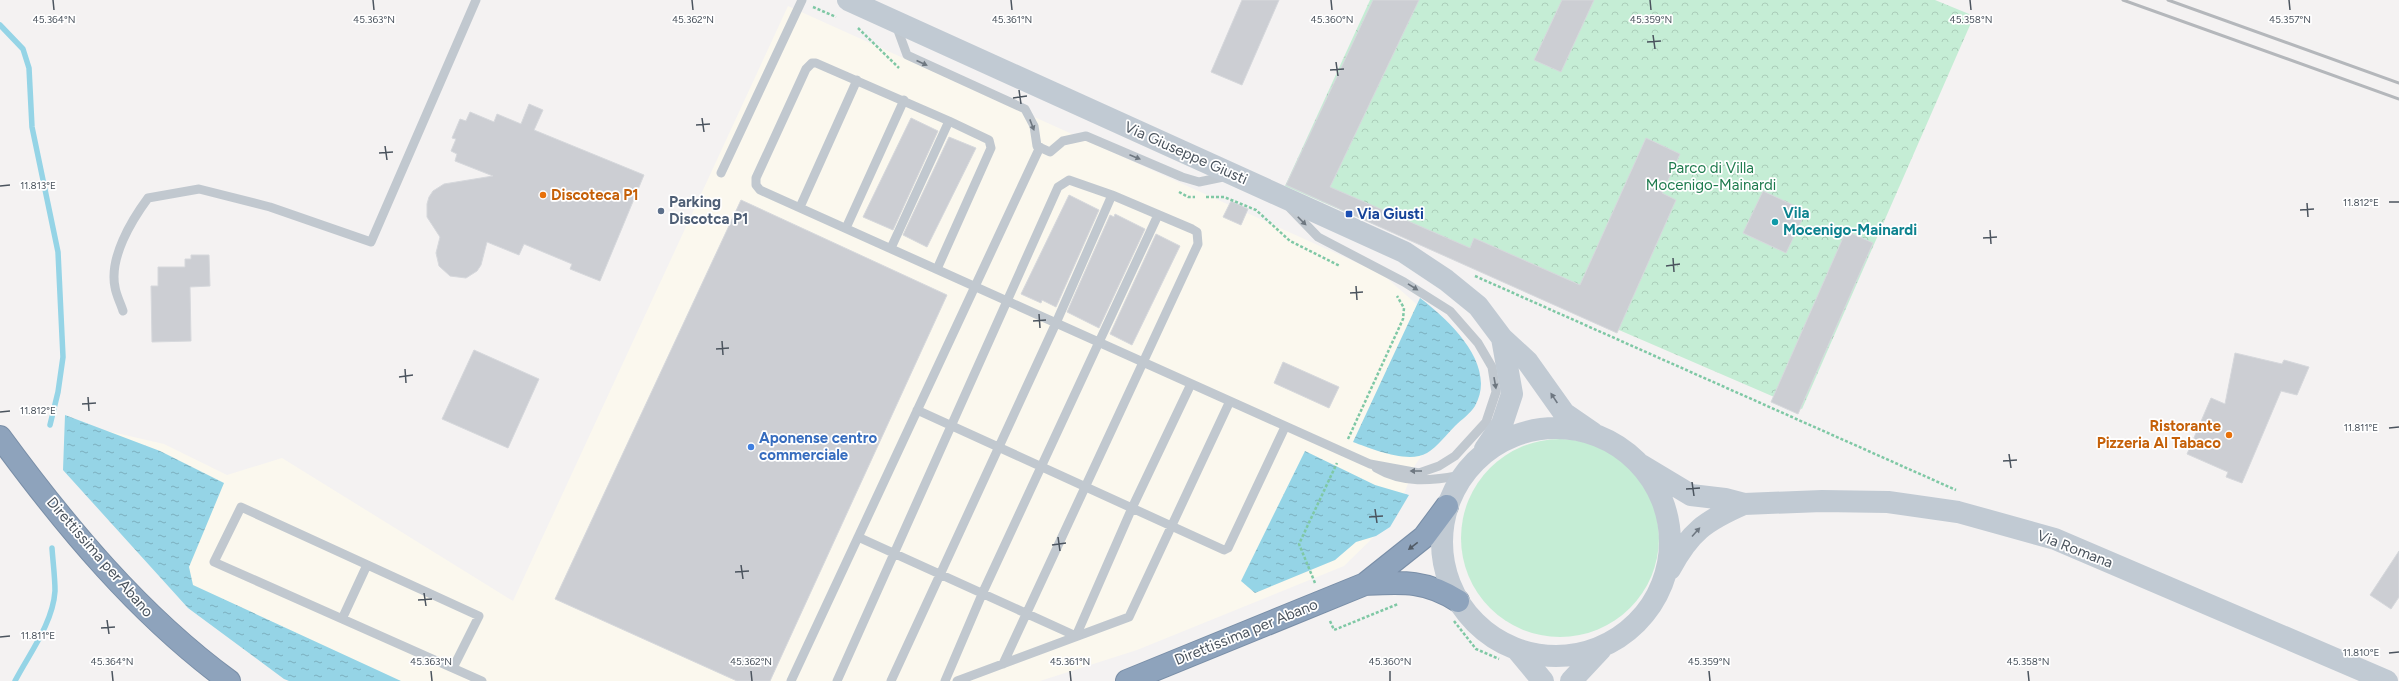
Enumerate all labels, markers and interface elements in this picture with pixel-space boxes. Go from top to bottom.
text: 45.364°N [33,13,75,26]
text: 45.363°N [353,13,395,26]
text: 45.362°N [672,13,714,26]
text: 45.361°N [992,13,1032,26]
text: 45.360°N [1311,13,1353,26]
text: 45.359°N [1630,13,1672,26]
text: 45.358°N [1950,13,1992,26]
text: 45.357°N [2269,13,2311,26]
one-way arrow [917,60,928,66]
street label: Via Giuseppe Giusti [1122,118,1250,188]
one-way arrow [1030,120,1036,132]
one-way arrow [1130,155,1142,161]
park label: Parco di Villa Mocenigo-Mainardi [1646,159,1776,194]
text: 11.813°E [20,179,56,192]
place label: Discoteca P1 [551,186,639,204]
marker: Discoteca P1 [538,190,548,200]
place label: Parking Discotca P1 [669,193,748,228]
text: 11.812°E [2343,196,2379,209]
place label: Vila Mocenigo-Mainardi [1783,204,1917,239]
place label: Via Giusti [1357,205,1424,223]
marker: Parking Discotca P1 [656,206,666,216]
marker: Via Giusti [1344,209,1354,219]
one-way arrow [1297,216,1307,226]
marker: Vila Mocenigo-Mainardi [1770,217,1780,227]
one-way arrow [1408,283,1418,291]
one-way arrow [1492,376,1498,389]
one-way arrow [1550,393,1558,403]
text: 11.812°E [20,404,56,417]
place label: Ristorante Pizzeria Al Tabaco [2097,417,2222,452]
text: 11.811°E [2344,421,2378,434]
place label: Aponense centro commerciale [759,429,877,464]
marker: Ristorante Pizzeria Al Tabaco [2224,430,2234,440]
marker: Aponense centro commerciale [746,442,756,452]
one-way arrow [1410,468,1423,474]
street label: Direttissima per Abano [43,493,157,621]
street label: Via Romana [2035,526,2115,572]
one-way arrow [1691,527,1701,537]
one-way arrow [1408,541,1419,550]
street label: Direttissima per Abano [1172,595,1321,669]
text: 11.811°E [21,629,55,642]
text: 11.810°E [2343,646,2379,659]
text: 45.364°N [91,655,133,668]
text: 45.363°N [410,655,452,668]
text: 45.362°N [730,655,772,668]
text: 45.361°N [1050,655,1090,668]
text: 45.360°N [1369,655,1411,668]
text: 45.359°N [1688,655,1730,668]
text: 45.358°N [2007,655,2049,668]

